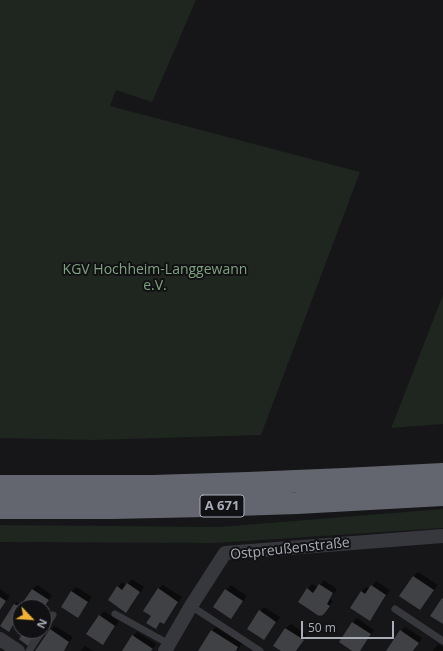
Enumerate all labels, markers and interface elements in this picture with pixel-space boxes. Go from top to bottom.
park label: KGV Hochheim-Langgewann e.V. [63,262,247,294]
road number: A 671 [200,495,244,517]
street label: Ostpreußenstraße [229,534,351,564]
north arrow [12,599,52,639]
scale bar [303,613,396,639]
text: N [34,617,51,631]
text: 50 m [308,619,336,636]

